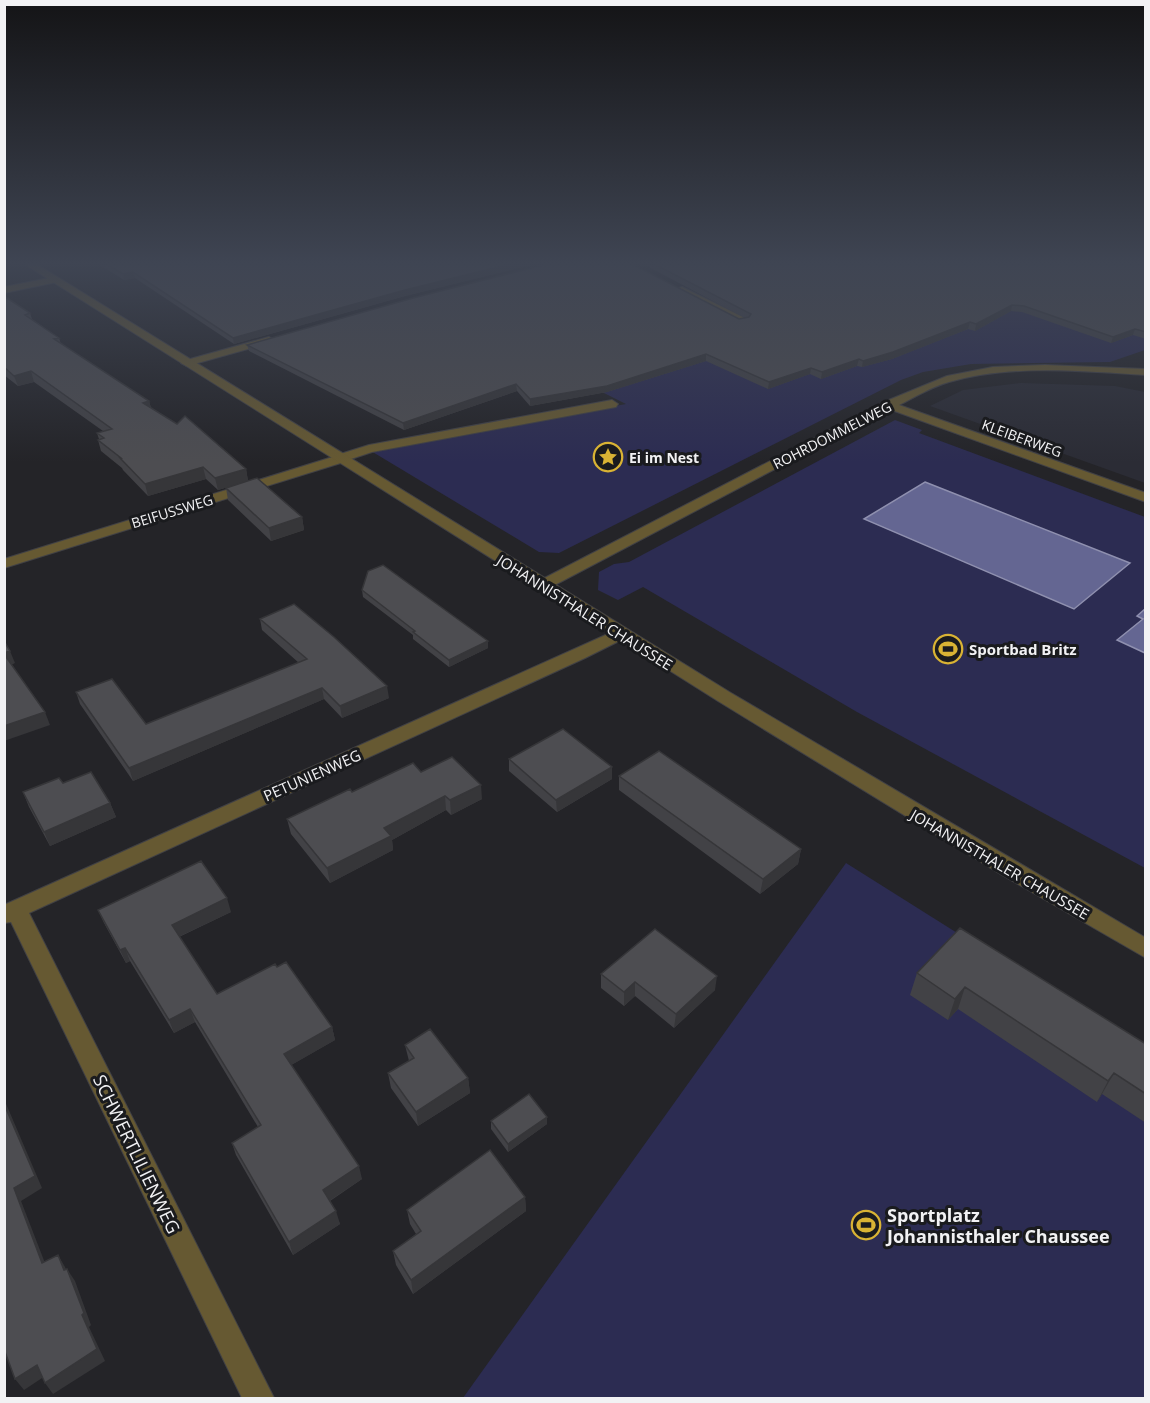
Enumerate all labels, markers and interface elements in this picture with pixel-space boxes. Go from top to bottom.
street label: ROHRDOMMELWEG [769,397,895,473]
street label: KLEIBERWEG [979,415,1065,461]
place icon: Ei im Nest [592,441,624,473]
place label: Ei im Nest [629,448,699,467]
street label: BEIFUSSWEG [129,490,215,532]
street label: JOHANNISTHALER CHAUSSEE [492,549,677,674]
sports icon: Sportbad Britz [932,633,964,665]
place label: Sportbad Britz [969,639,1077,659]
street label: PETUNIENWEG [260,745,364,805]
street label: JOHANNISTHALER CHAUSSEE [905,803,1093,924]
street label: SCHWERTLILIENWEG [88,1070,186,1238]
place label: Sportplatz Johannisthaler Chaussee [885,1203,1110,1248]
sports icon: Sportplatz Johannisthaler Chaussee [850,1209,882,1241]

